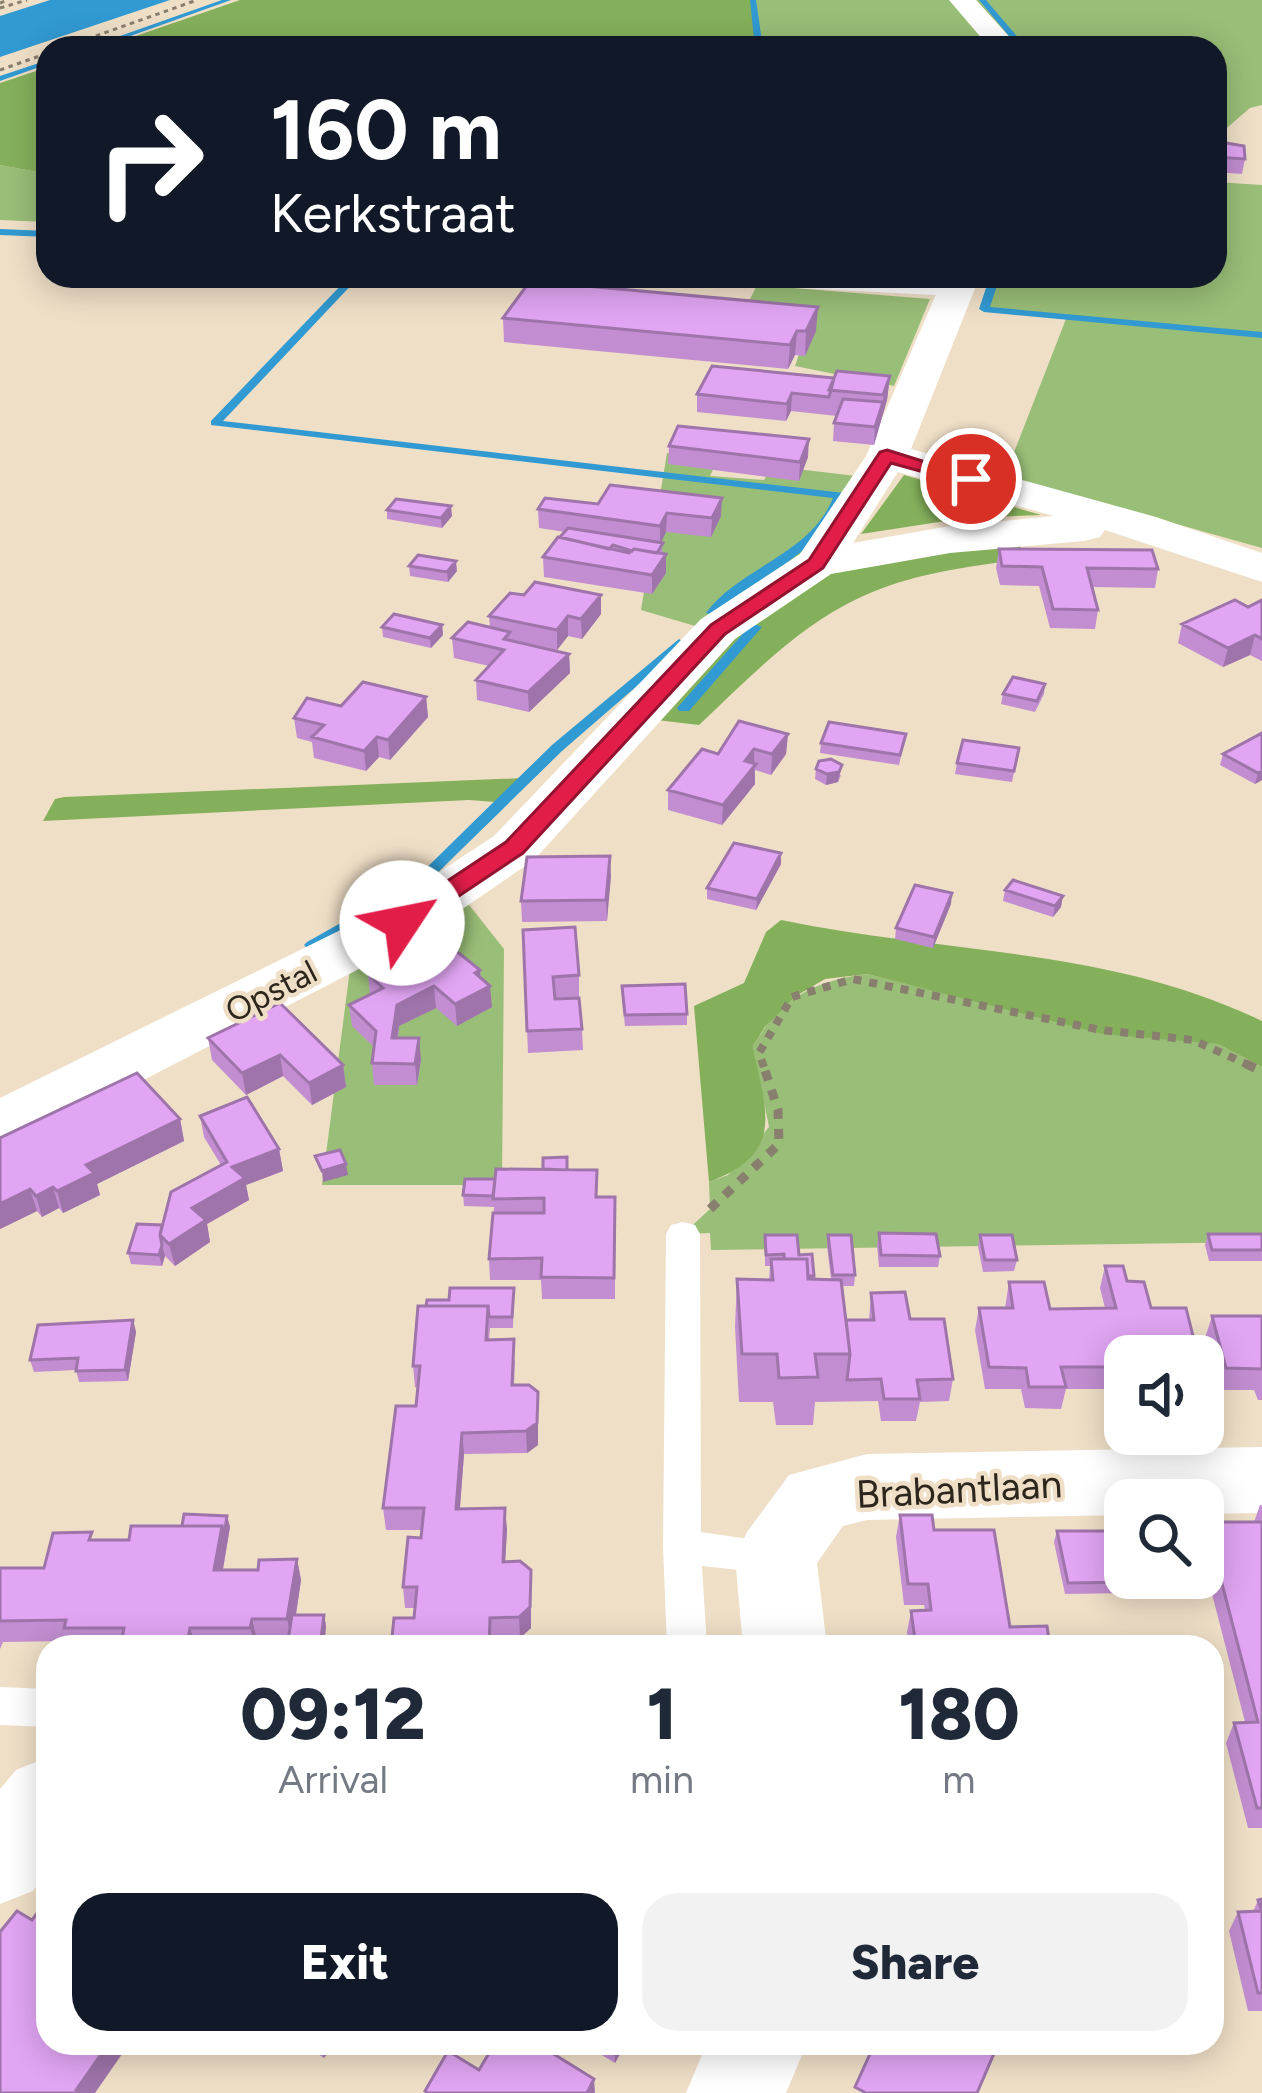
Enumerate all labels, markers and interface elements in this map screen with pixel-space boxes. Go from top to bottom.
text: 160 m [270,79,502,180]
icon: right [72,84,228,240]
text: Kerkstraat [270,181,516,246]
pin [920,428,1022,530]
icon: arrive [938,446,1004,512]
position arrow [339,860,465,986]
street label: Opstal [219,952,323,1030]
map controls [1104,1335,1224,1599]
button: sound [1104,1335,1224,1455]
street label: Brabantlaan [855,1460,1063,1518]
button: search [1104,1479,1224,1599]
text: 09:12 [240,1671,426,1757]
text: 1 [647,1671,677,1757]
text: 180 [898,1671,1020,1757]
text: Arrival [278,1756,388,1803]
text: min [630,1756,694,1803]
text: m [942,1756,976,1803]
button: Exit [72,1893,618,2031]
button: Share [642,1893,1188,2031]

